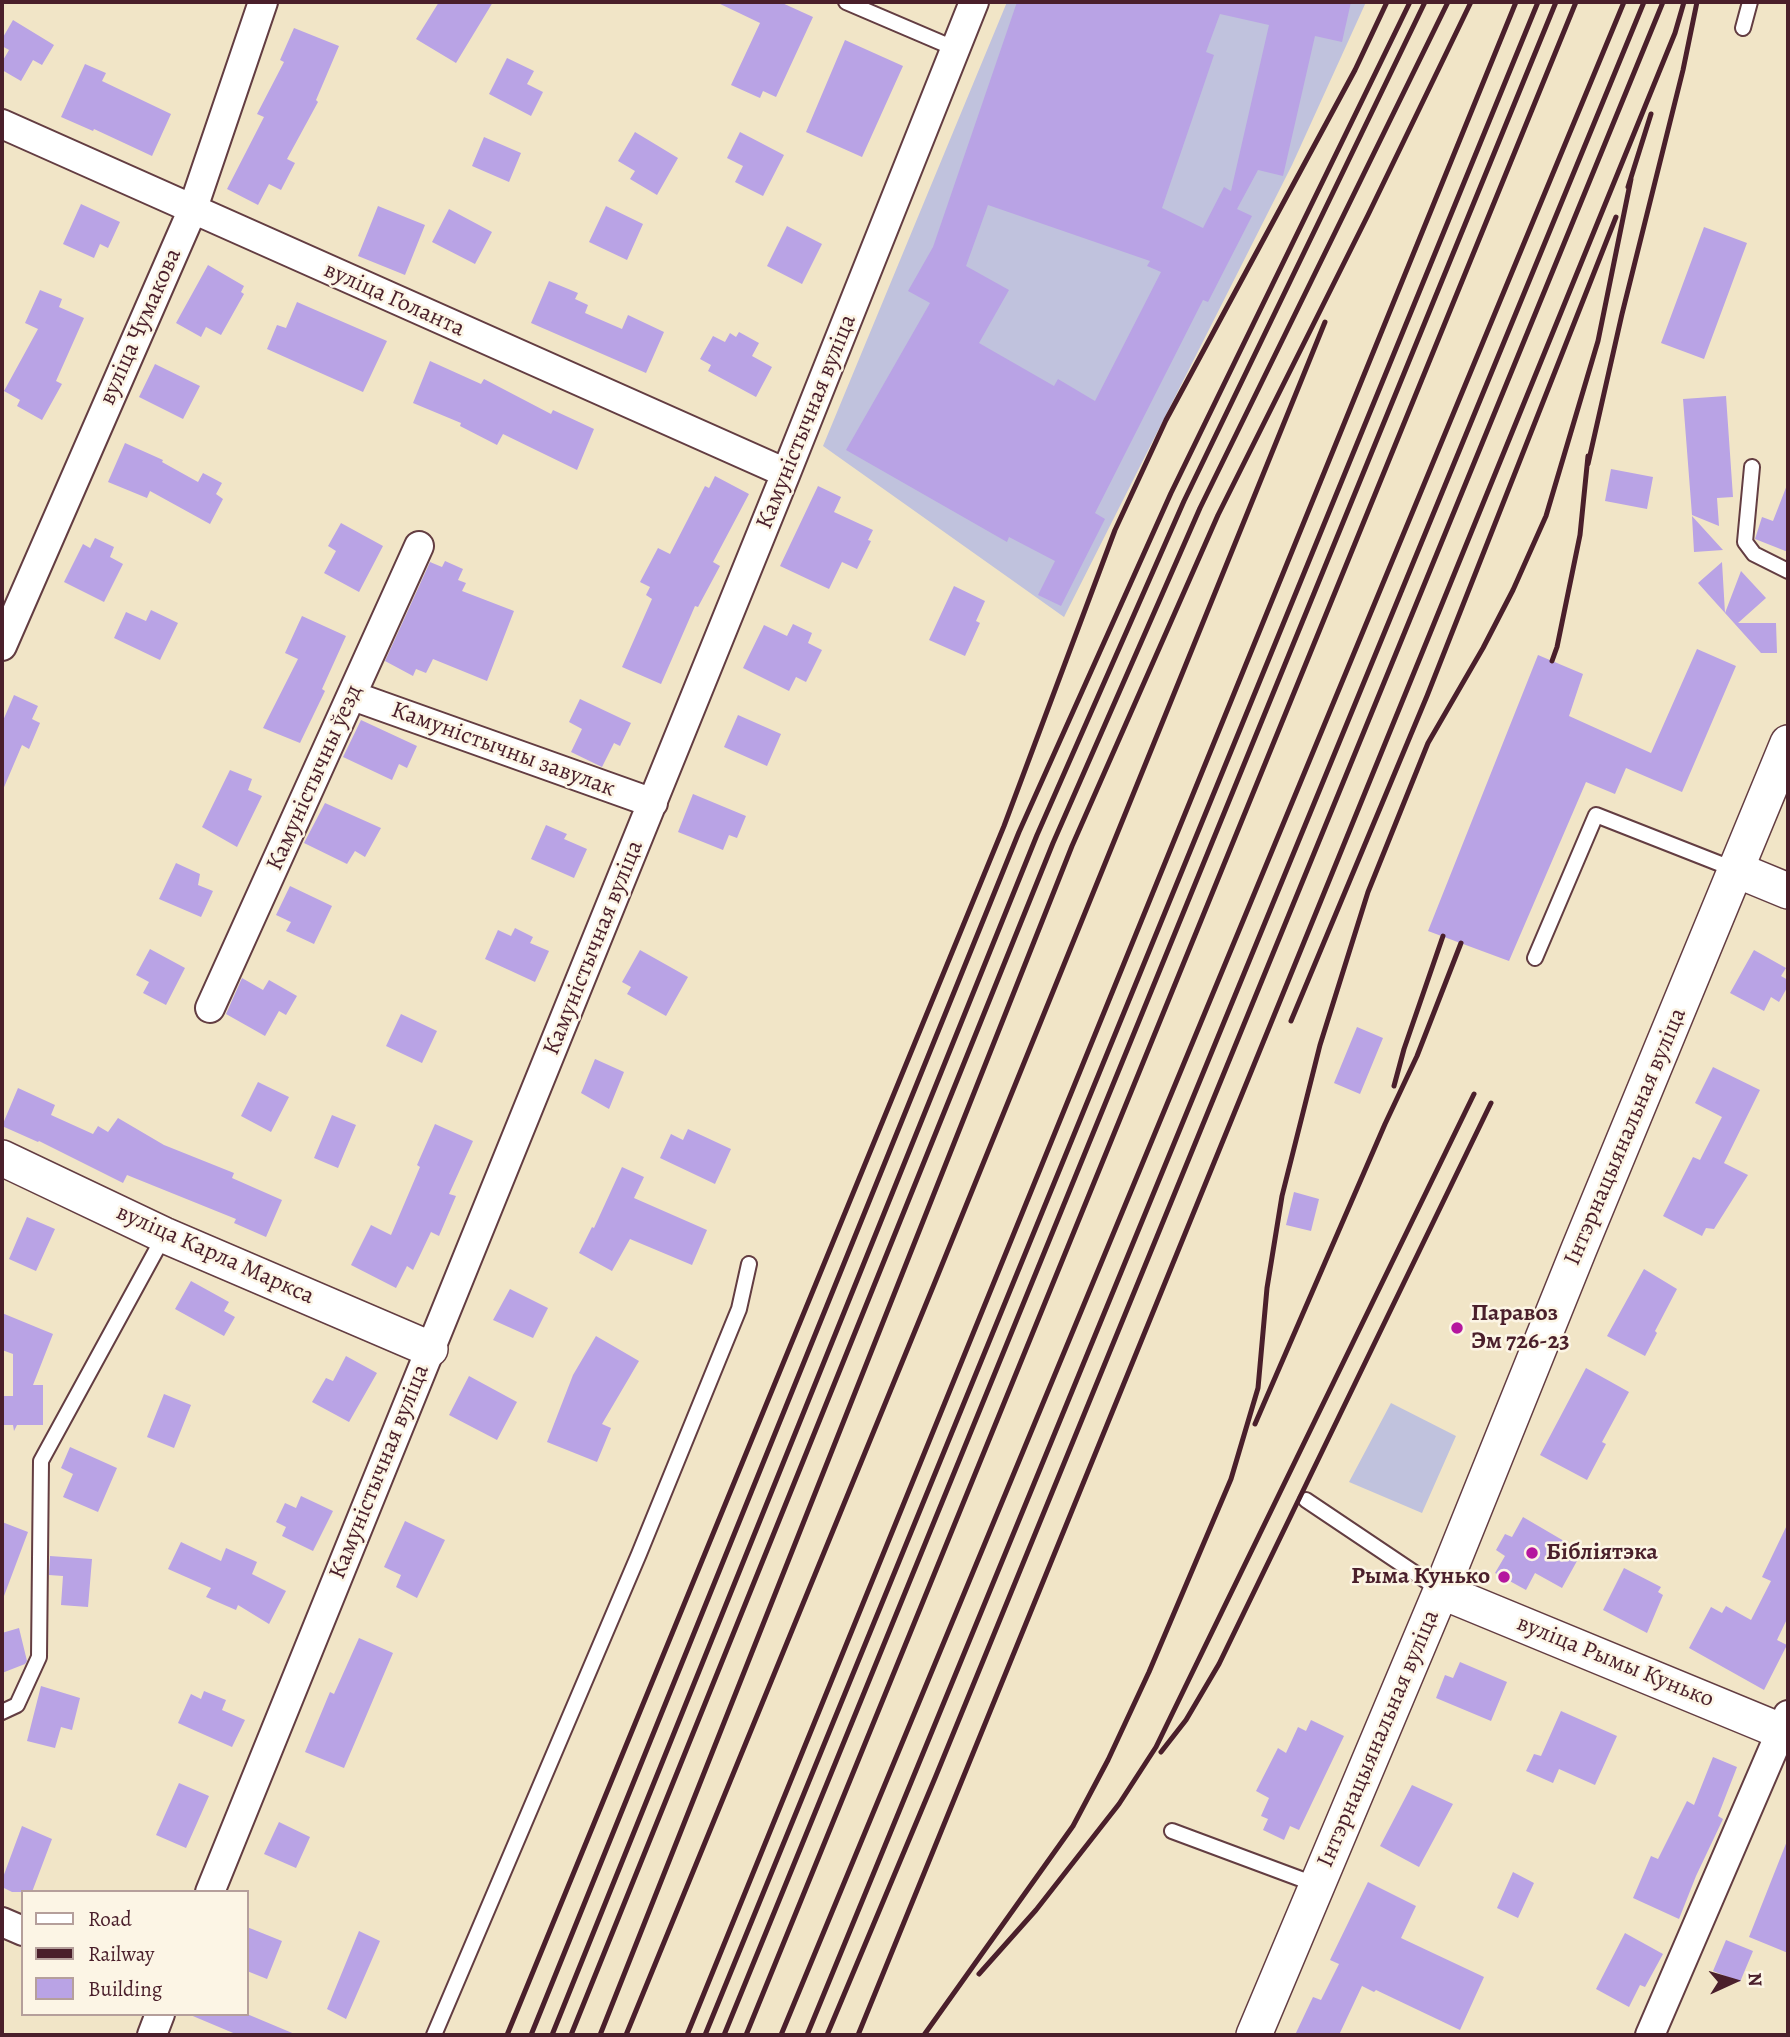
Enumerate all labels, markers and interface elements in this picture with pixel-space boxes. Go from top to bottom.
street label: вуліца Чумакова [94,244,188,410]
street label: вуліца Голанта [319,256,469,344]
street label: Камуністычная вуліца [751,310,863,534]
street label: Камуністычны ўезд [261,681,369,875]
street label: Камуністычны завулак [387,696,619,804]
street label: Камуністычная вуліца [538,836,650,1060]
street label: Інтэрнацыянальная вуліца [1559,1004,1693,1270]
street label: вуліца Карла Маркса [112,1198,318,1312]
place label: Паравоз Эм 726-23 [1471,1300,1570,1356]
marker: Паравоз Эм 726-23 [1449,1320,1465,1336]
street label: Камуністычная вуліца [324,1360,436,1584]
place label: Бібліятэка [1546,1539,1658,1567]
marker: Бібліятэка [1524,1545,1540,1561]
place label: Рыма Кунько [1351,1563,1490,1591]
marker: Рыма Кунько [1496,1569,1512,1585]
street label: Інтэрнацыянальная вуліца [1312,1606,1446,1872]
street label: вуліца Рымы Кунько [1512,1609,1718,1715]
legend [21,1890,248,2016]
text: Road [88,1905,132,1933]
text: Railway [88,1940,154,1968]
north arrow [1699,1946,1769,2016]
text: N [1741,1972,1768,1987]
text: Building [88,1975,162,2003]

